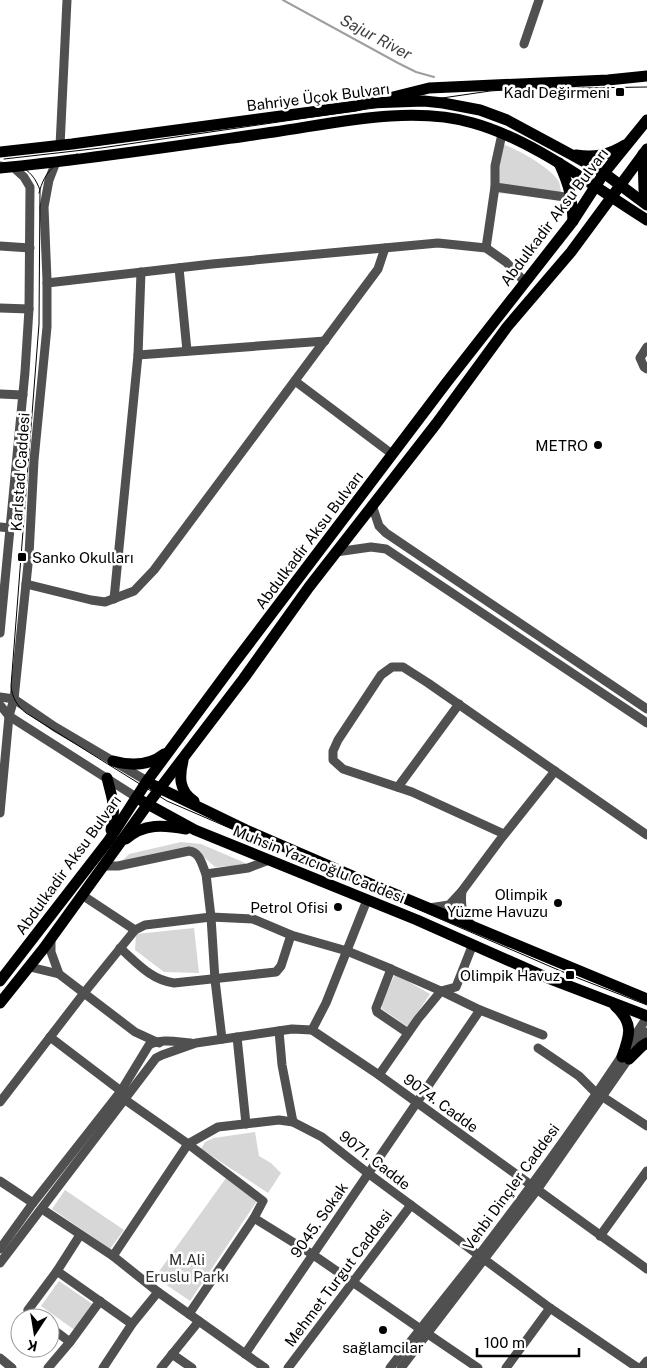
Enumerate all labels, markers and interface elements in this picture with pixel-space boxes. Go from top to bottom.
water label: Sajur River [337,10,416,64]
street label: Bahriye Üçok Bulvarı [245,79,390,114]
place label: Kadı Değirmeni [504,84,610,101]
marker: Kadı Değirmeni [614,86,626,98]
street label: Abdulkadir Aksu Bulvarı [497,145,611,289]
street label: Karlstad Caddesi [7,412,33,532]
place label: METRO [535,437,588,454]
marker: METRO [592,439,604,451]
street label: Abdulkadir Aksu Bulvarı [252,468,366,612]
place label: Sanko Okulları [32,549,134,566]
marker: Sanko Okulları [16,551,28,563]
street label: Abdulkadir Aksu Bulvarı [12,792,124,938]
street label: Muhsin Yazıcıoğlu Caddesi [231,822,407,906]
place label: Olimpik Yüzme Havuzu [447,886,548,920]
marker: Olimpik Yüzme Havuzu [552,897,564,909]
place label: Petrol Ofisi [250,899,328,916]
marker: Petrol Ofisi [332,901,344,913]
place label: Olimpik Havuz [460,967,560,984]
marker: Olimpik Havuz [564,969,576,981]
street label: 9074. Cadde [400,1070,482,1136]
street label: Vehbi Dinçler Caddesi [459,1120,563,1254]
street label: 9071. Cadde [336,1127,414,1193]
street label: 9045. Sokak [287,1179,351,1261]
street label: Mehmet Turgut Caddesi [281,1206,395,1350]
park label: M.Ali Eruslu Parkı [145,1251,229,1285]
north arrow [10,1308,60,1358]
marker: sağlamcilar [377,1324,389,1336]
scale bar [477,1326,580,1358]
text: 100 m [484,1334,525,1351]
text: K [26,1337,39,1355]
place label: sağlamcilar [342,1339,424,1356]

